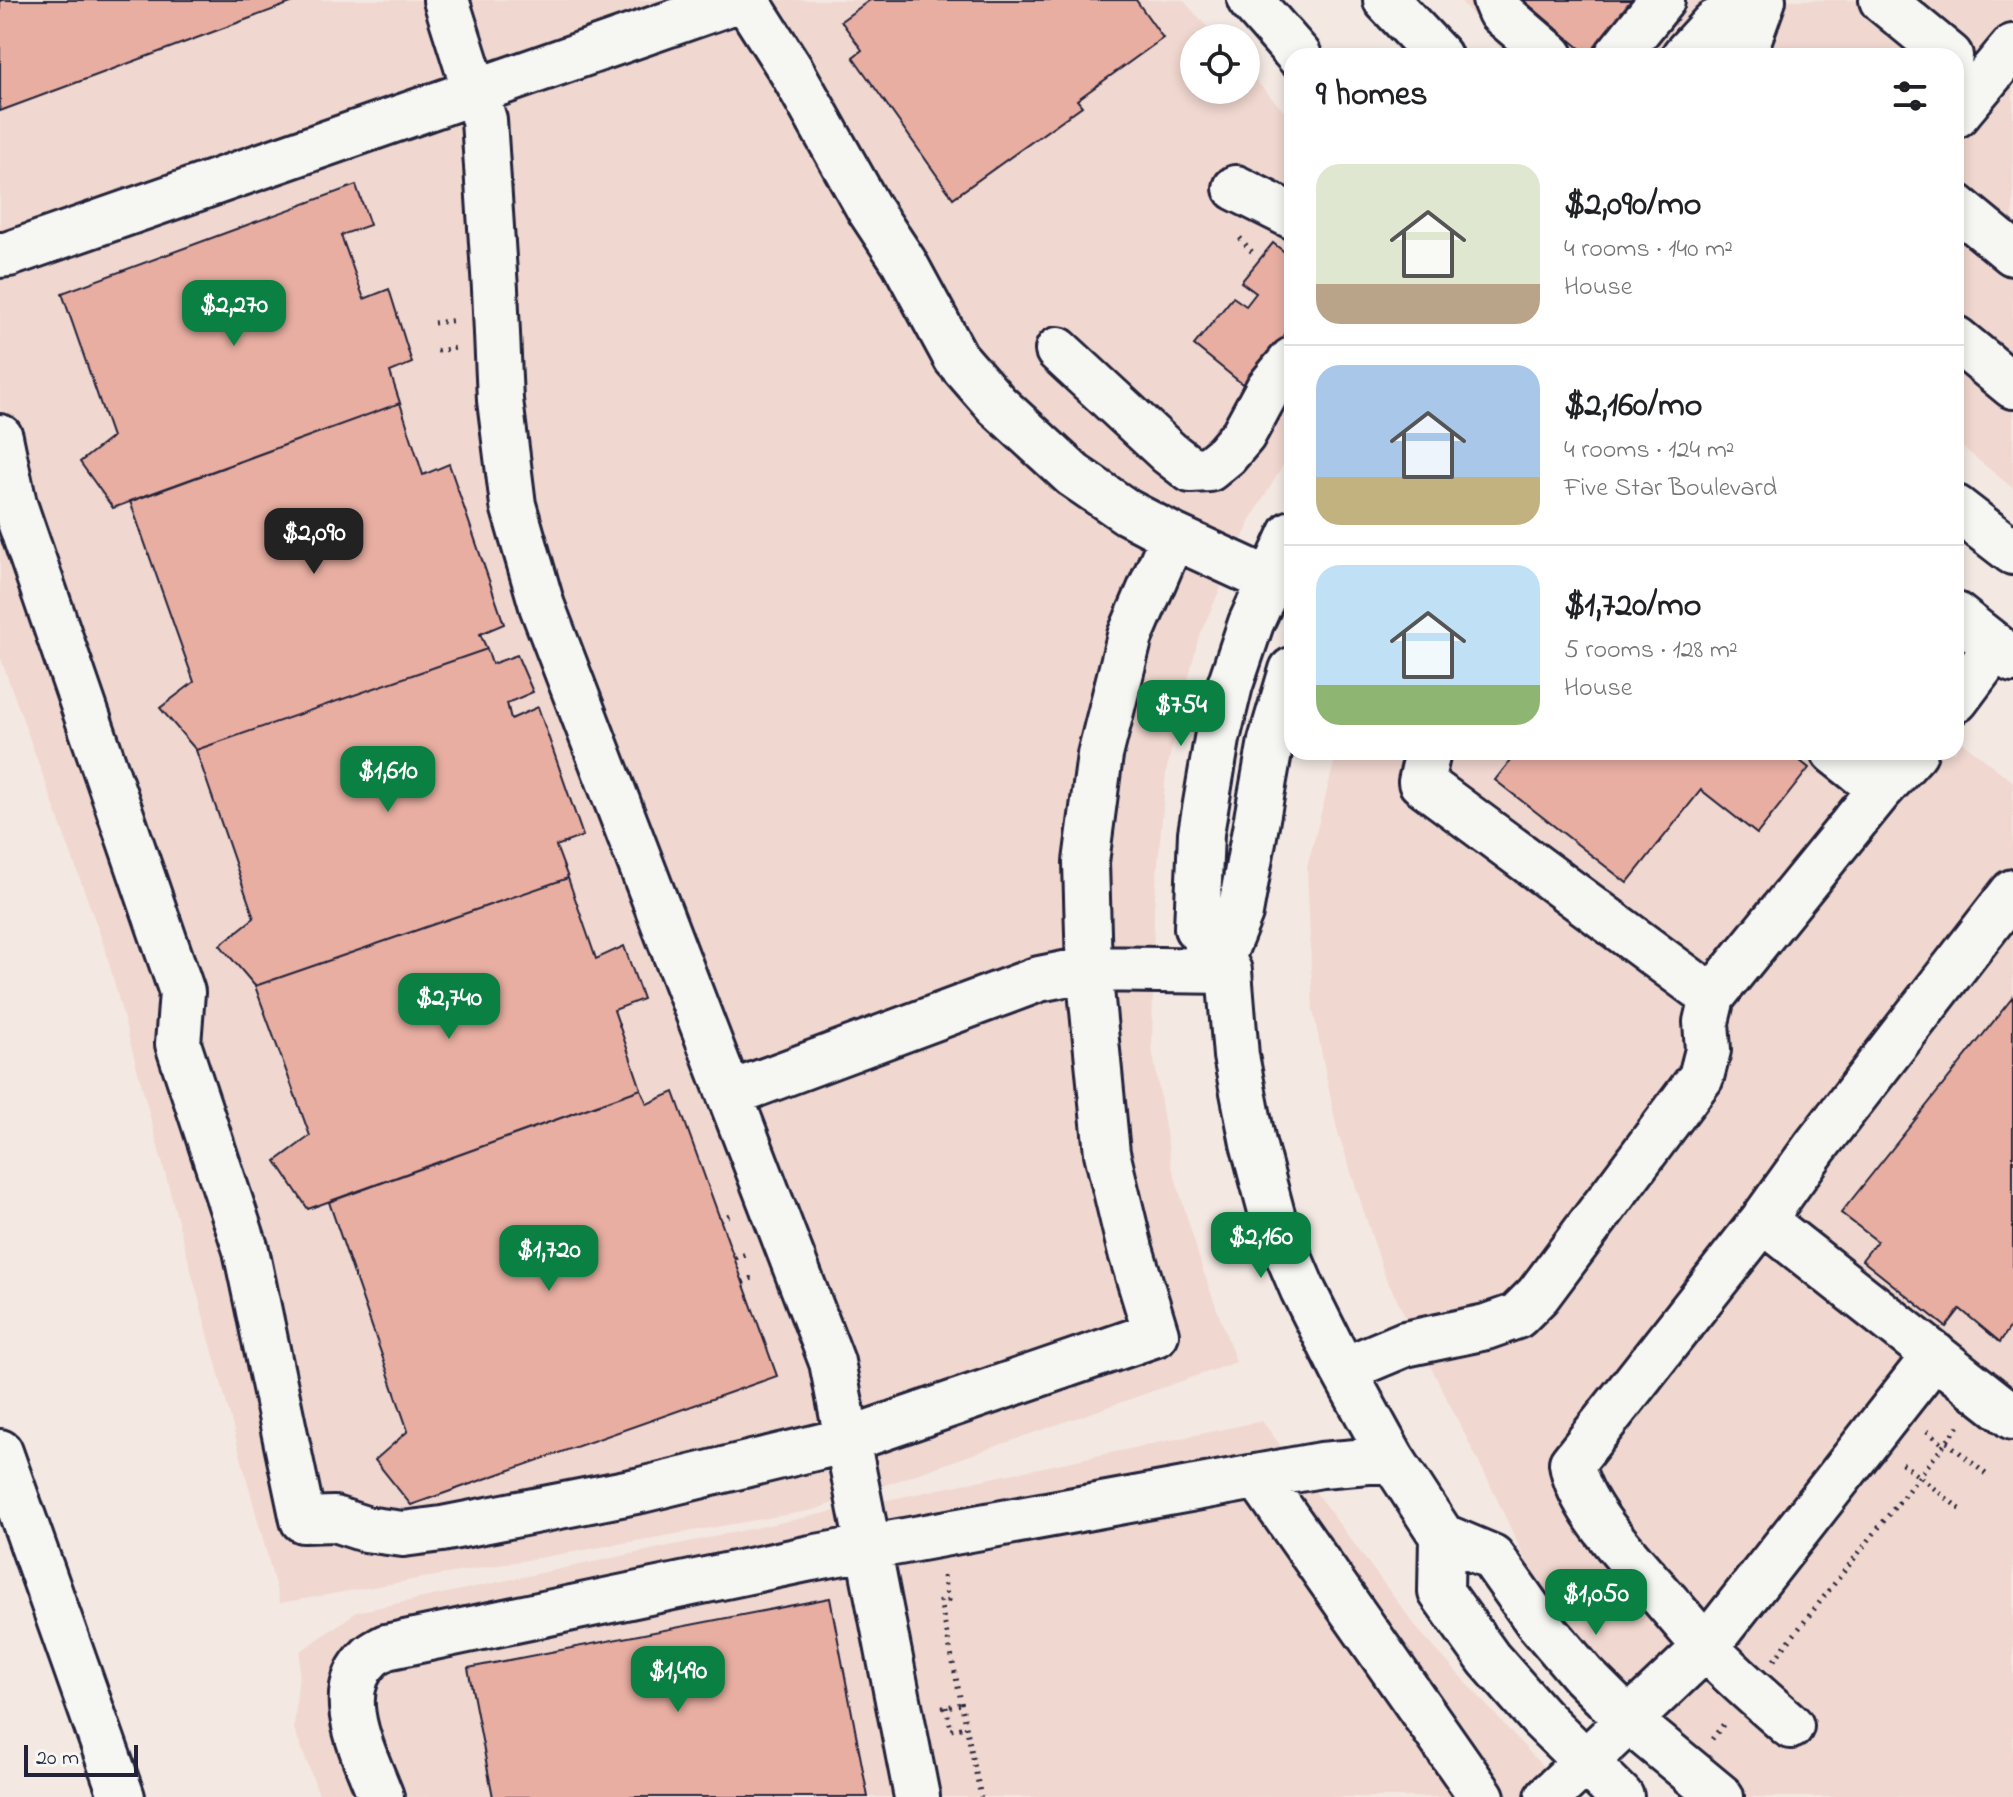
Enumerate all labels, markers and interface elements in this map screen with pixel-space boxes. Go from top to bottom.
map controls [1180,24,1260,104]
button: locate [1180,24,1260,104]
text: 9 homes [1316,71,1428,121]
icon: filters [1888,74,1932,118]
text: $2,090/mo [1564,181,1702,231]
icon: home [1380,196,1476,292]
text: 4 rooms · 140 m² [1564,231,1733,269]
text: House [1564,269,1632,307]
pin: $2,270 [169,280,299,348]
text: $2,270 [200,287,268,325]
text: $2,160/mo [1564,382,1702,432]
icon: home [1380,397,1476,493]
text: 4 rooms · 124 m² [1564,432,1735,470]
text: Five Star Boulevard [1564,470,1777,508]
pin: $2,090 [249,508,379,576]
text: $2,090 [282,515,346,553]
text: $1,720/mo [1564,582,1701,632]
icon: home [1380,597,1476,693]
text: 5 rooms · 128 m² [1564,632,1738,670]
text: House [1564,670,1632,708]
pin: $754 [1134,680,1228,748]
text: $754 [1155,687,1207,725]
pin: $1,610 [323,746,453,814]
text: $1,610 [358,753,418,791]
pin: $2,740 [384,973,514,1041]
text: $2,740 [416,980,482,1018]
pin: $2,160 [1196,1212,1326,1280]
text: $2,160 [1229,1219,1293,1257]
pin: $1,720 [484,1225,614,1293]
text: $1,720 [517,1232,581,1270]
pin: $1,050 [1531,1569,1661,1637]
text: $1,050 [1563,1576,1629,1614]
pin: $1,490 [613,1646,743,1714]
text: $1,490 [649,1653,707,1691]
scale bar [24,1741,138,1777]
text: 20 m [36,1743,79,1775]

